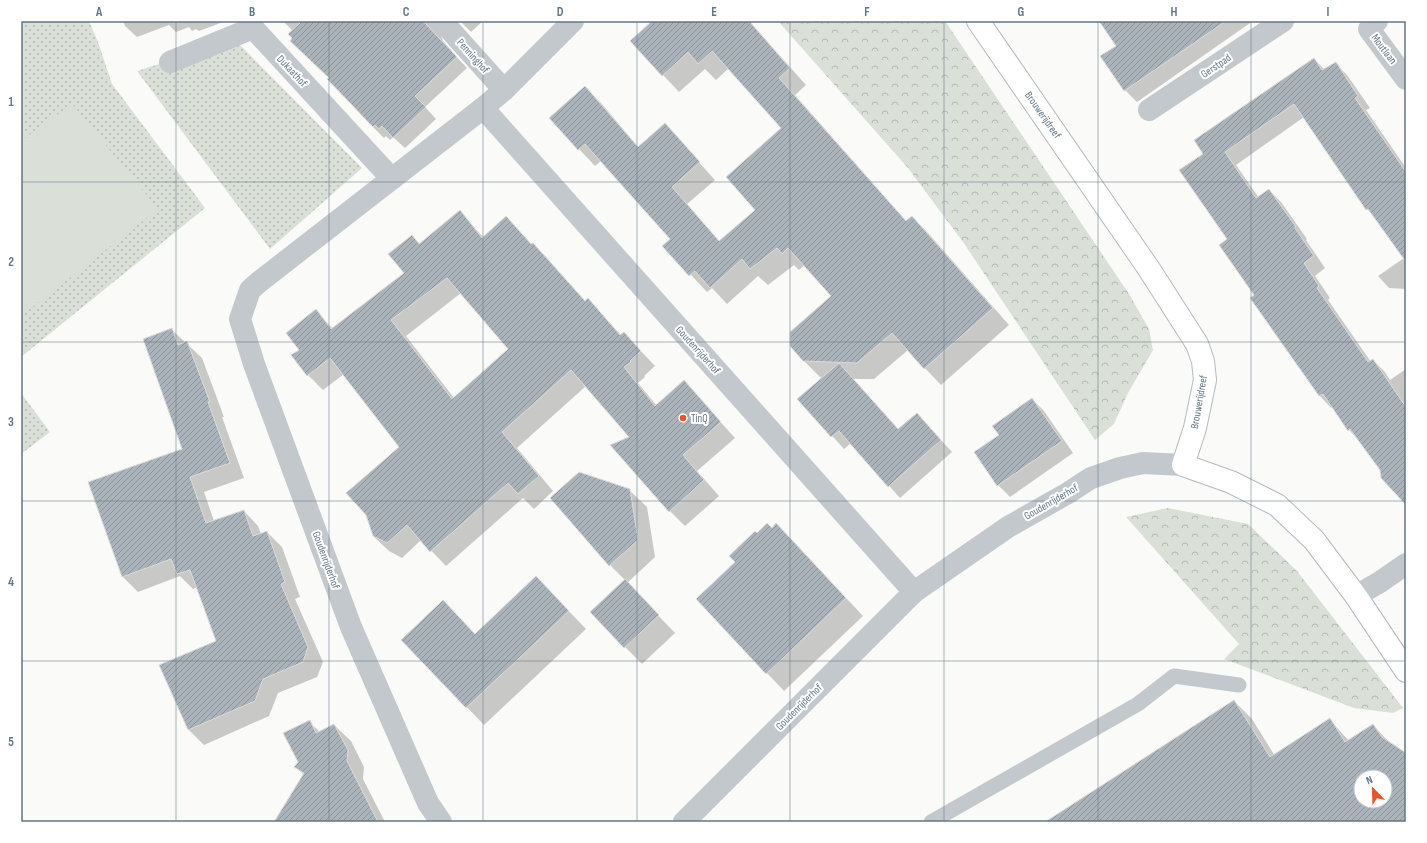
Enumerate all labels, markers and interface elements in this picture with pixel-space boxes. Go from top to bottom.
text: A [95,4,103,20]
text: B [249,4,255,20]
text: C [403,4,410,20]
text: D [557,4,564,20]
text: E [711,4,717,20]
text: F [864,4,870,20]
text: G [1018,4,1025,20]
text: H [1171,4,1178,20]
text: I [1327,4,1330,20]
street label: Moutlaan [1368,31,1400,67]
street label: Penninghof [454,36,492,77]
street label: Gerstpad [1198,51,1234,81]
street label: Dukaathof [274,52,310,90]
street label: Brouwerijdreef [1022,89,1064,142]
text: 1 [8,94,14,110]
text: 2 [8,254,14,270]
street label: Goudenrijderhof [673,323,724,377]
street label: Brouwerijdreef [1188,373,1210,430]
place label: TinQ [691,412,708,425]
marker: TinQ [678,413,688,423]
text: 3 [8,414,14,430]
street label: Goudenrijderhof [1022,481,1081,523]
street label: Goudenrijderhof [310,530,343,591]
text: 4 [8,574,14,590]
street label: Goudenrijderhof [773,681,825,733]
text: 5 [8,734,14,750]
north arrow [1353,769,1393,809]
text: N [1364,773,1375,787]

